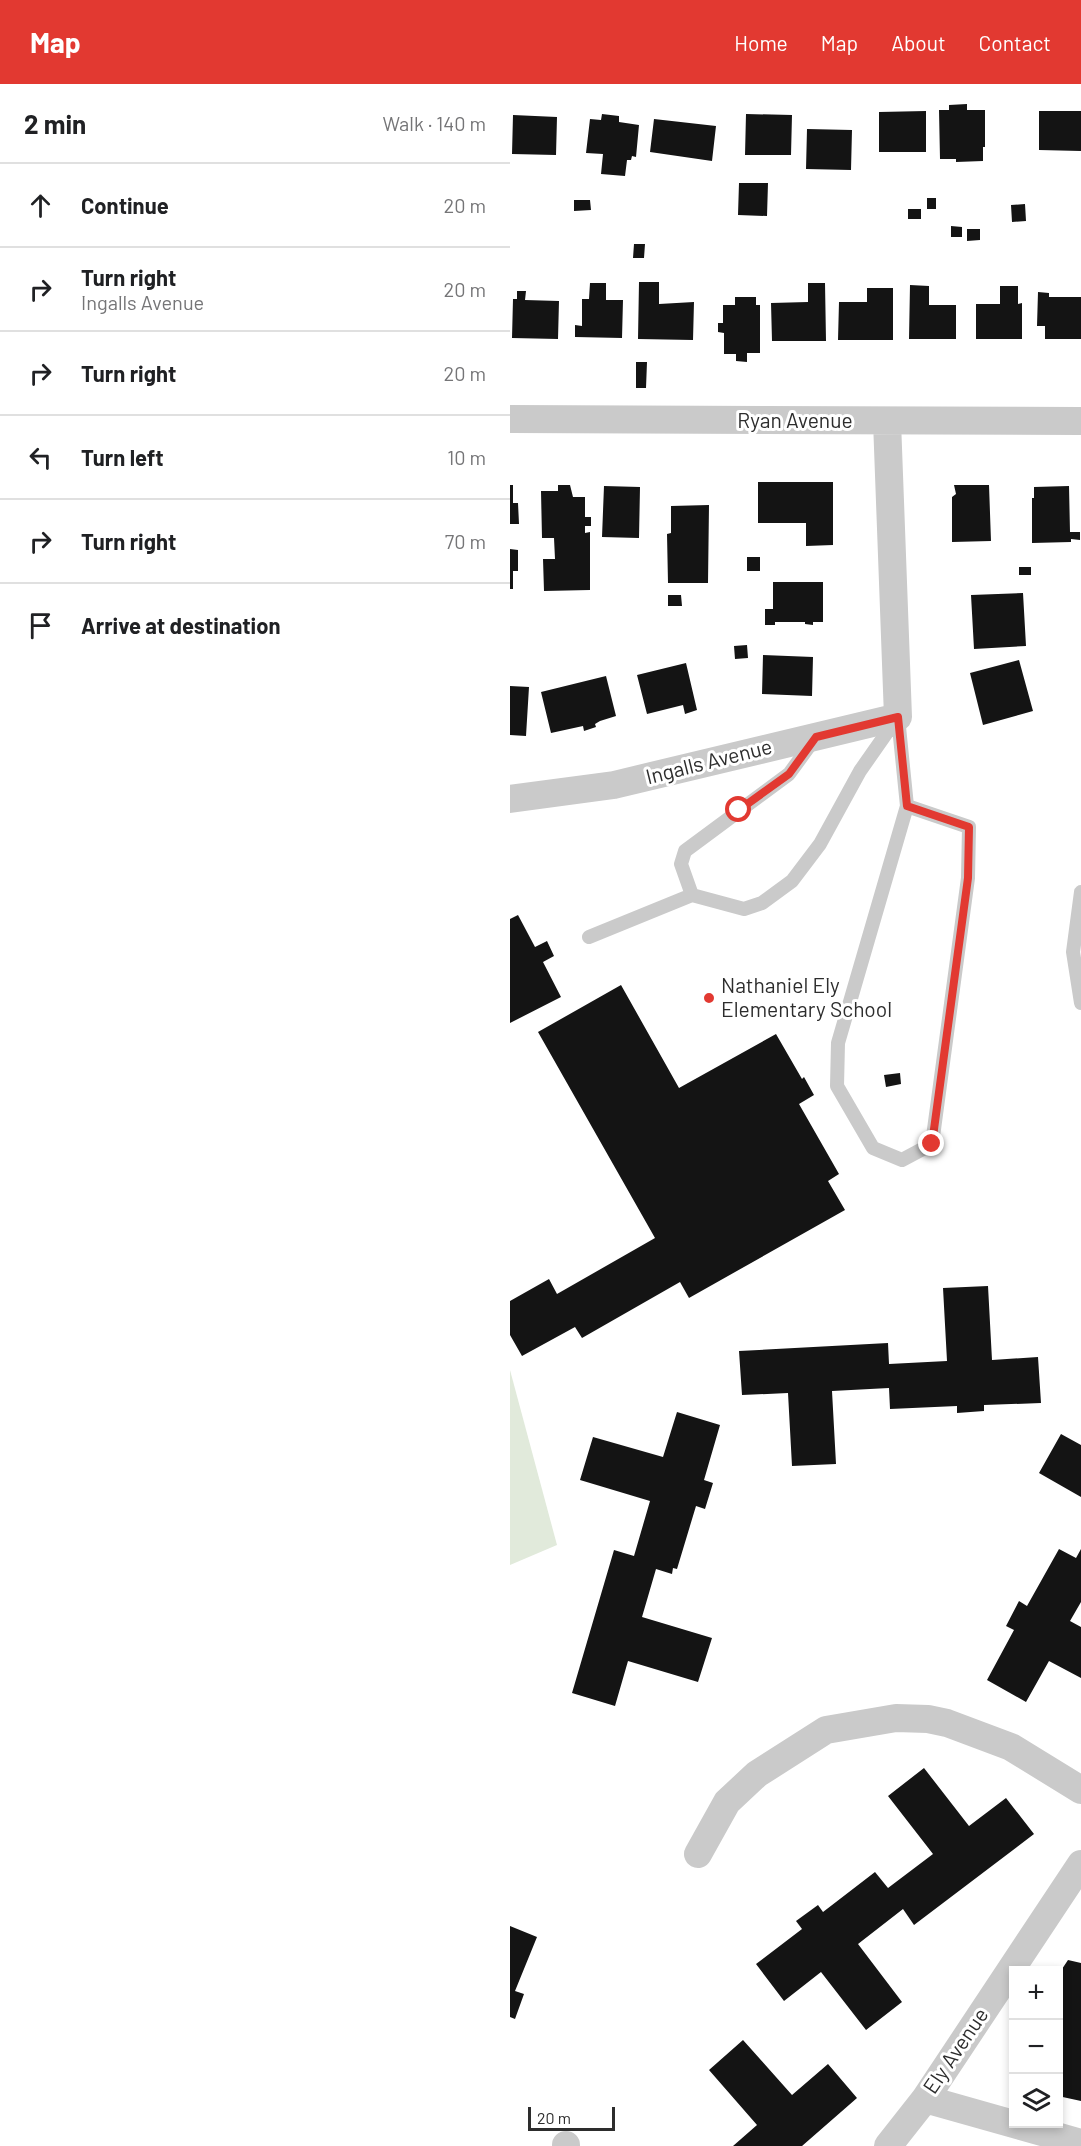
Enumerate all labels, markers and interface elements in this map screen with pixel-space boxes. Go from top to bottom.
text: Map [30,25,81,59]
text: Home [734,30,788,55]
text: Map [821,30,858,55]
text: About [891,30,946,55]
text: Contact [979,30,1051,55]
text: 2 min [24,108,86,139]
text: Walk · 140 m [382,111,486,135]
icon: ahead [24,189,57,222]
text: Continue [81,192,169,218]
text: 20 m [443,193,486,217]
text: Turn right [81,264,176,290]
icon: right [24,273,57,306]
text: 20 m [443,277,486,301]
text: Ingalls Avenue [81,290,204,314]
icon: right [24,357,57,390]
text: Turn right [81,360,176,386]
text: 20 m [443,361,486,385]
street label: Ryan Avenue [737,407,853,432]
icon: left [24,441,57,474]
text: Turn left [81,444,164,470]
text: 10 m [447,445,486,469]
icon: right [24,525,57,558]
text: Turn right [81,528,176,554]
text: 70 m [445,529,486,553]
icon: arrive [24,609,57,642]
text: Arrive at destination [81,612,280,638]
street label: Ingalls Avenue [643,733,774,788]
route start [725,796,751,822]
place label: Nathaniel Ely Elementary School [721,972,892,1021]
marker: Nathaniel Ely Elementary School [702,991,716,1005]
route end [918,1130,944,1156]
map controls [1009,1966,1063,2128]
button: + [1009,1966,1063,2020]
street label: Ely Avenue [917,2002,993,2098]
button: − [1009,2020,1063,2074]
button: layers [1009,2074,1063,2128]
scale bar [528,2104,615,2132]
text: 20 m [537,2108,571,2127]

